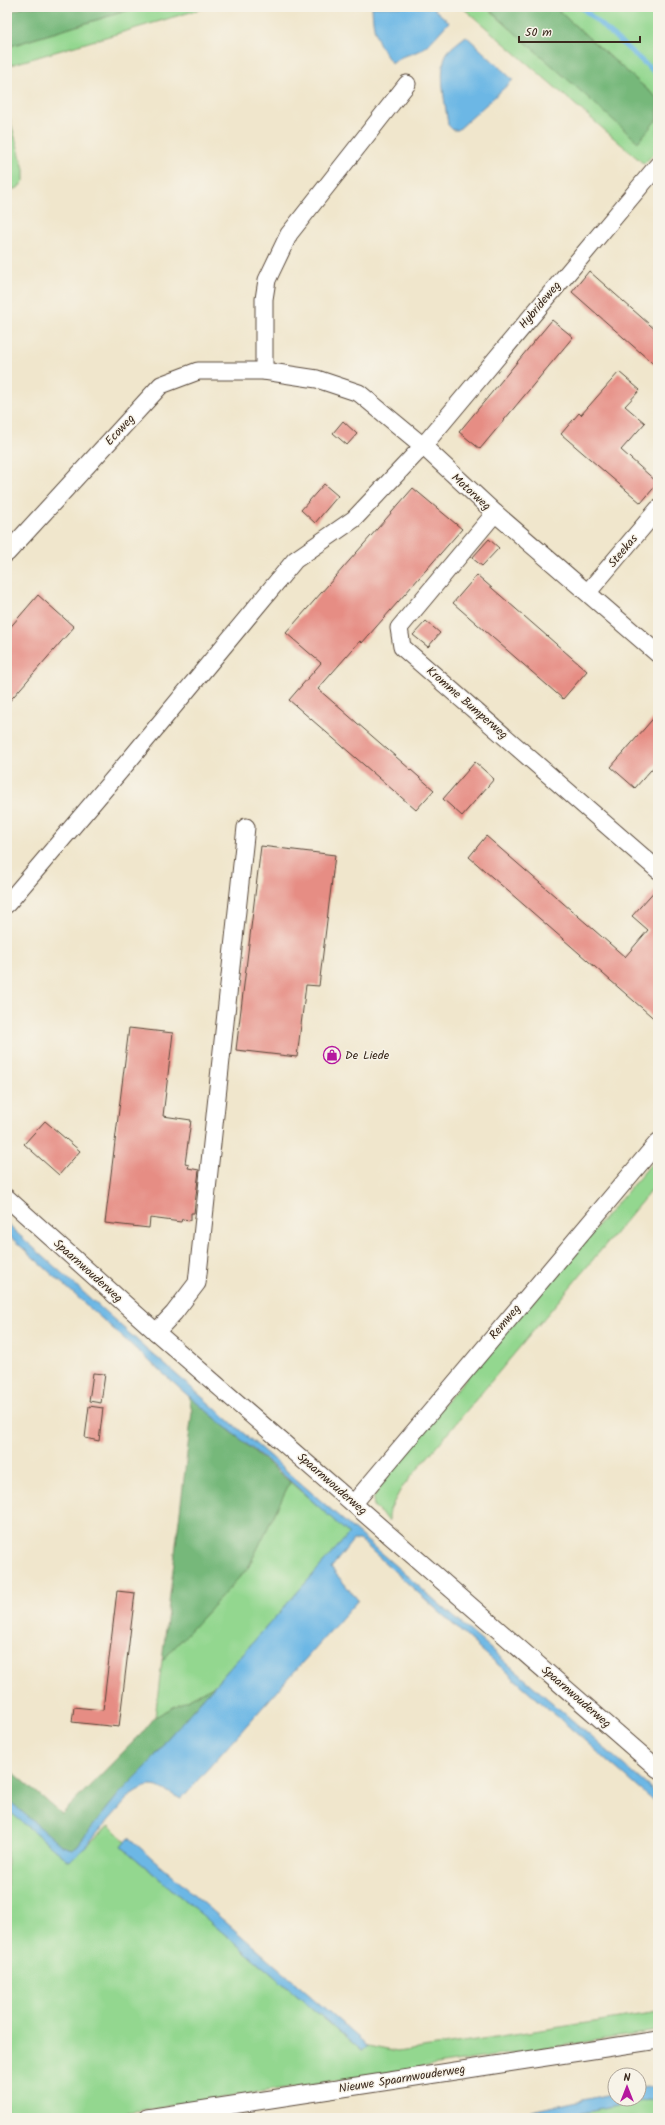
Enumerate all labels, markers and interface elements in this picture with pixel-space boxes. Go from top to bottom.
scale bar [519,18,640,44]
text: 50 m [525,23,552,42]
street label: Hybrideweg [514,277,566,333]
street label: Ecoweg [100,410,140,450]
street label: Motorweg [447,469,495,515]
street label: Steekas [603,530,643,572]
street label: Kromme Bumperweg [422,662,512,744]
shop icon: De Liede [322,1045,342,1065]
place label: De Liede [345,1046,390,1065]
street label: Spaarnwouderweg [49,1235,127,1308]
street label: Remweg [485,1300,526,1344]
street label: Spaarnwouderweg [293,1448,371,1520]
street label: Spaarnwouderweg [537,1661,615,1733]
street label: Nieuwe Spaarnwouderweg [337,2060,467,2098]
north arrow [607,2067,647,2107]
text: N [624,2069,631,2087]

